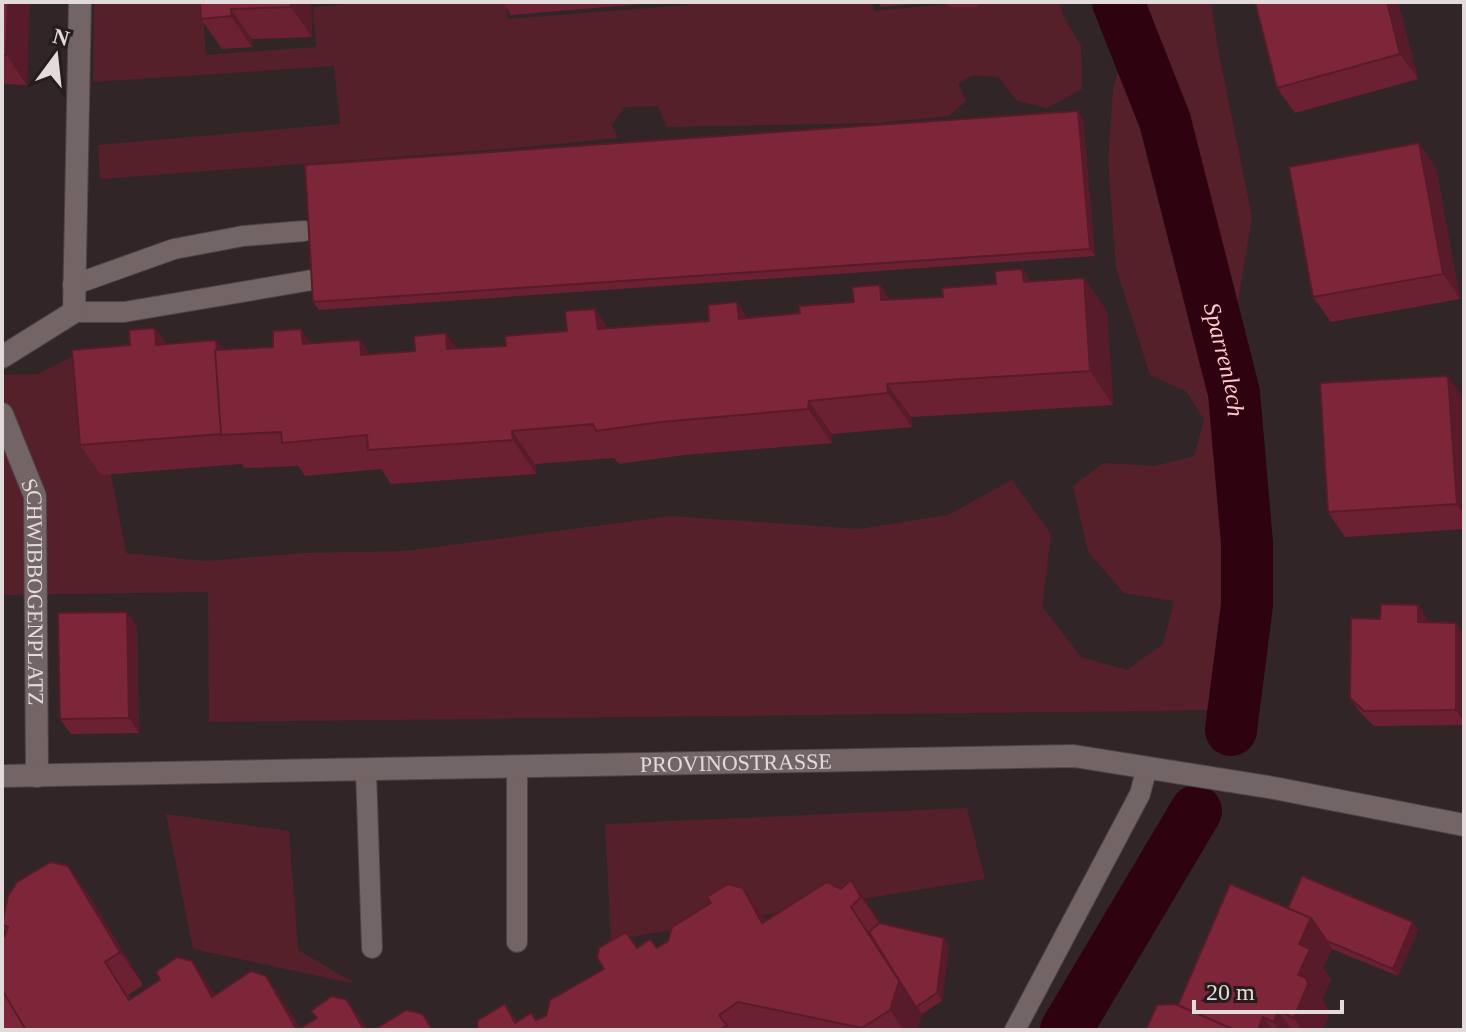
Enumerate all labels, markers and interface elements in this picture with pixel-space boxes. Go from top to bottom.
north arrow [16,16,96,96]
text: N [50,23,72,51]
water label: Sparrenlech [1199,300,1249,418]
street label: SCHWIBBOGENPLATZ [16,475,48,705]
street label: PROVINOSTRASSE [640,749,832,777]
scale bar [1194,964,1342,1014]
text: 20 m [1206,979,1255,1005]

